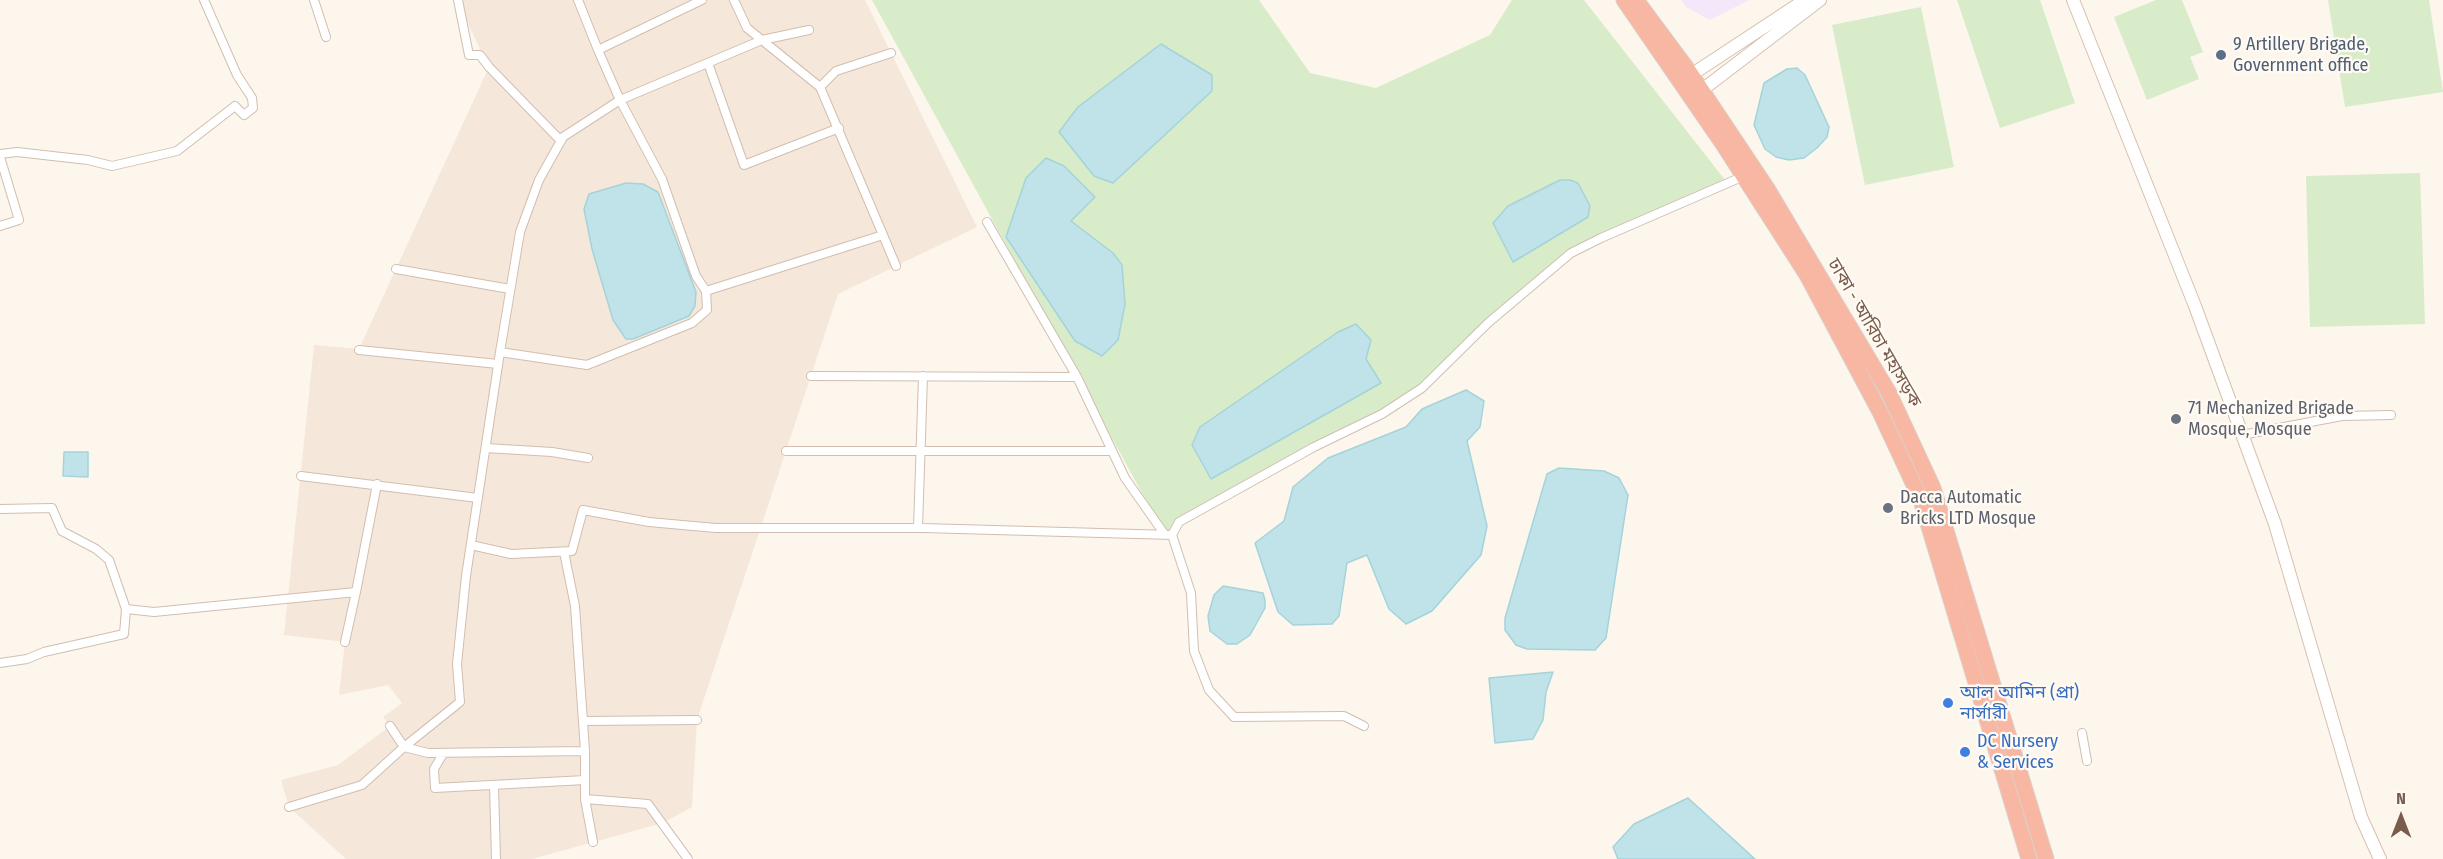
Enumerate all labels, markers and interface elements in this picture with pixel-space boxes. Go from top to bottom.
place label: 9 Artillery Brigade, Government office [2233,34,2369,76]
marker: 9 Artillery Brigade, Government office [2214,48,2228,62]
street label: ঢাকা - আরিচা মহাসড়ক [1823,255,1925,411]
place label: 71 Mechanized Brigade Mosque, Mosque [2188,398,2354,440]
marker: 71 Mechanized Brigade Mosque, Mosque [2169,412,2183,426]
place label: Dacca Automatic Bricks LTD Mosque [1900,487,2036,530]
marker: Dacca Automatic Bricks LTD Mosque [1881,501,1895,515]
place label: আল আমিন (প্রা) নার্সারী [1960,682,2079,724]
marker: আল আমিন (প্রা) নার্সারী [1941,696,1955,710]
place label: DC Nursery & Services [1977,731,2058,774]
marker: DC Nursery & Services [1958,745,1972,759]
north arrow [2371,787,2431,847]
text: N [2396,789,2406,808]

